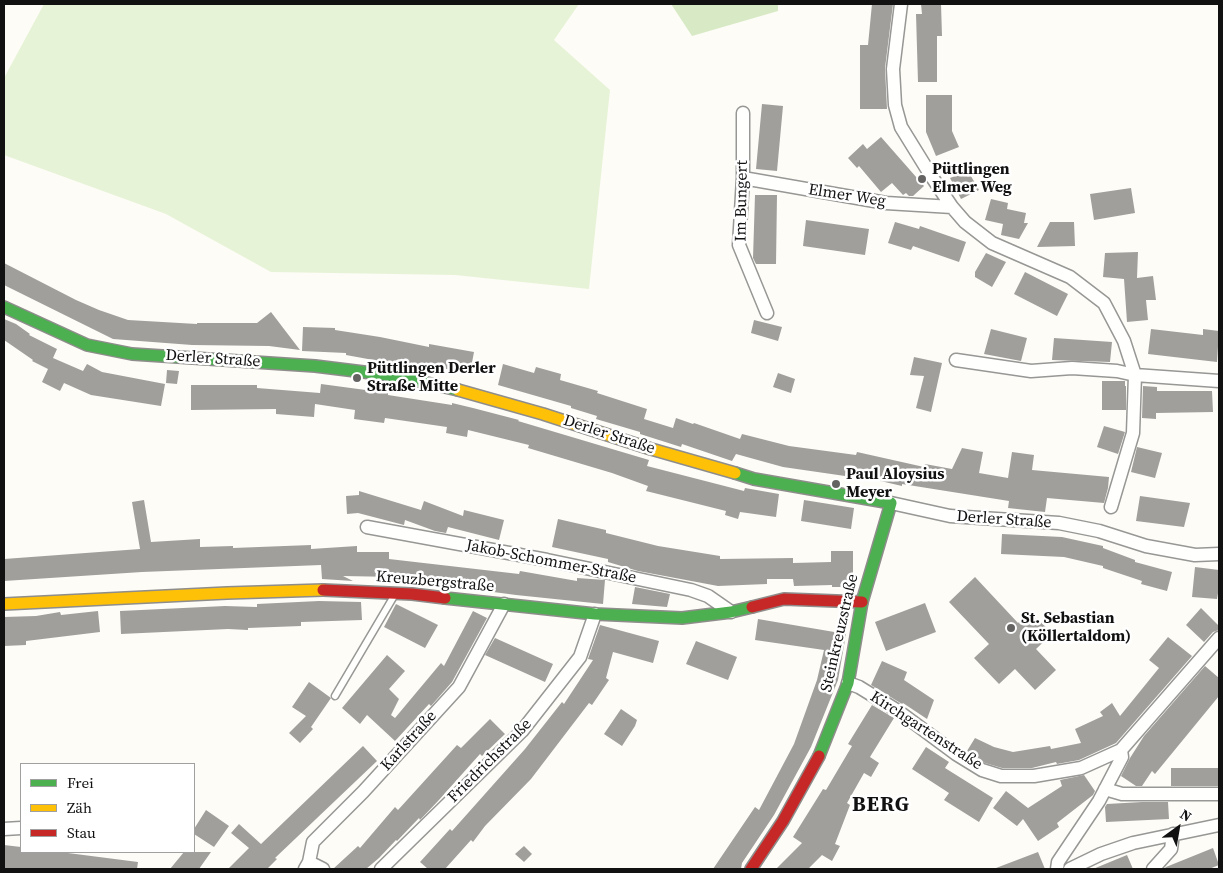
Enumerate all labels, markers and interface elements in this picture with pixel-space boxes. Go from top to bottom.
street label: Im Bungert [732,160,752,242]
place label: Püttlingen Elmer Weg [932,160,1012,198]
marker: Püttlingen Elmer Weg [916,173,928,185]
street label: Elmer Weg [807,180,887,212]
street label: Derler Straße [165,346,261,372]
place label: Püttlingen Derler Straße Mitte [367,359,496,397]
marker: Püttlingen Derler Straße Mitte [351,372,363,384]
street label: Derler Straße [561,411,657,459]
place label: Paul Aloysius Meyer [846,465,945,503]
marker: Paul Aloysius Meyer [830,478,842,490]
street label: Derler Straße [956,507,1052,533]
street label: Jakob-Schommer-Straße [464,536,638,588]
street label: Kreuzbergstraße [375,567,495,597]
street label: Steinkreuzstraße [817,572,863,694]
place label: St. Sebastian (Köllertaldom) [1021,609,1131,647]
marker: St. Sebastian (Köllertaldom) [1005,622,1017,634]
street label: Kirchgartenstraße [866,688,986,774]
street label: Karlstraße [377,707,441,775]
street label: Friedrichstraße [444,715,536,807]
legend [20,763,195,853]
text: Frei [67,772,94,793]
district label: BERG [852,793,910,819]
text: Zäh [67,797,92,818]
north arrow [1153,803,1203,853]
text: N [1176,804,1196,826]
text: Stau [67,822,96,843]

